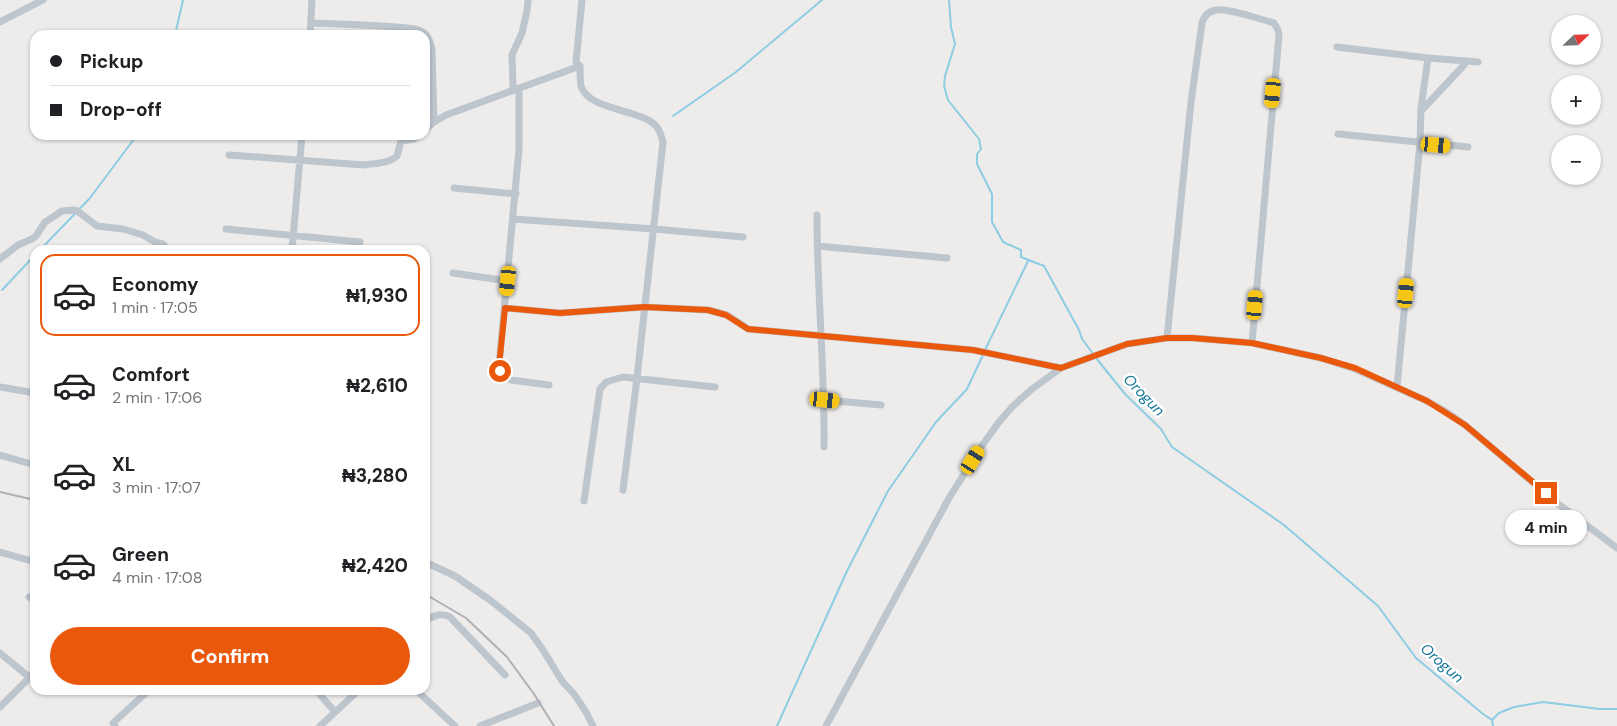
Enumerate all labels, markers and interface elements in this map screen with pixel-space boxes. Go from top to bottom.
north arrow [1551,15,1601,65]
map controls [1551,15,1601,185]
text: Pickup [80,49,144,74]
button: + [1551,75,1601,125]
car [1264,77,1281,109]
text: Drop-off [80,97,162,122]
button: − [1551,135,1601,185]
car [1420,136,1451,154]
car [498,265,517,297]
text: Economy [112,272,199,297]
icon: car [52,273,97,318]
car [1397,277,1414,309]
text: ₦1,930 [346,283,408,308]
car [1246,289,1263,321]
text: 1 min · 17:05 [112,297,198,318]
route start [489,360,511,382]
text: Comfort [112,362,190,387]
icon: car [52,363,97,408]
water label: Orogun [1119,370,1169,421]
text: ₦2,610 [346,373,408,398]
text: 2 min · 17:06 [112,387,202,408]
car [809,391,840,409]
car [958,443,987,477]
text: XL [112,452,135,477]
icon: car [52,453,97,498]
text: ₦3,280 [342,463,408,488]
text: 3 min · 17:07 [112,477,201,498]
route end [1535,482,1557,504]
callout: 4 min [1505,510,1587,546]
text: 4 min [1524,517,1568,538]
text: Green [112,542,169,567]
icon: car [52,543,97,588]
text: ₦2,420 [342,553,408,578]
text: 4 min · 17:08 [112,567,202,588]
button: Confirm [50,627,410,685]
water label: Orogun [1416,639,1468,688]

